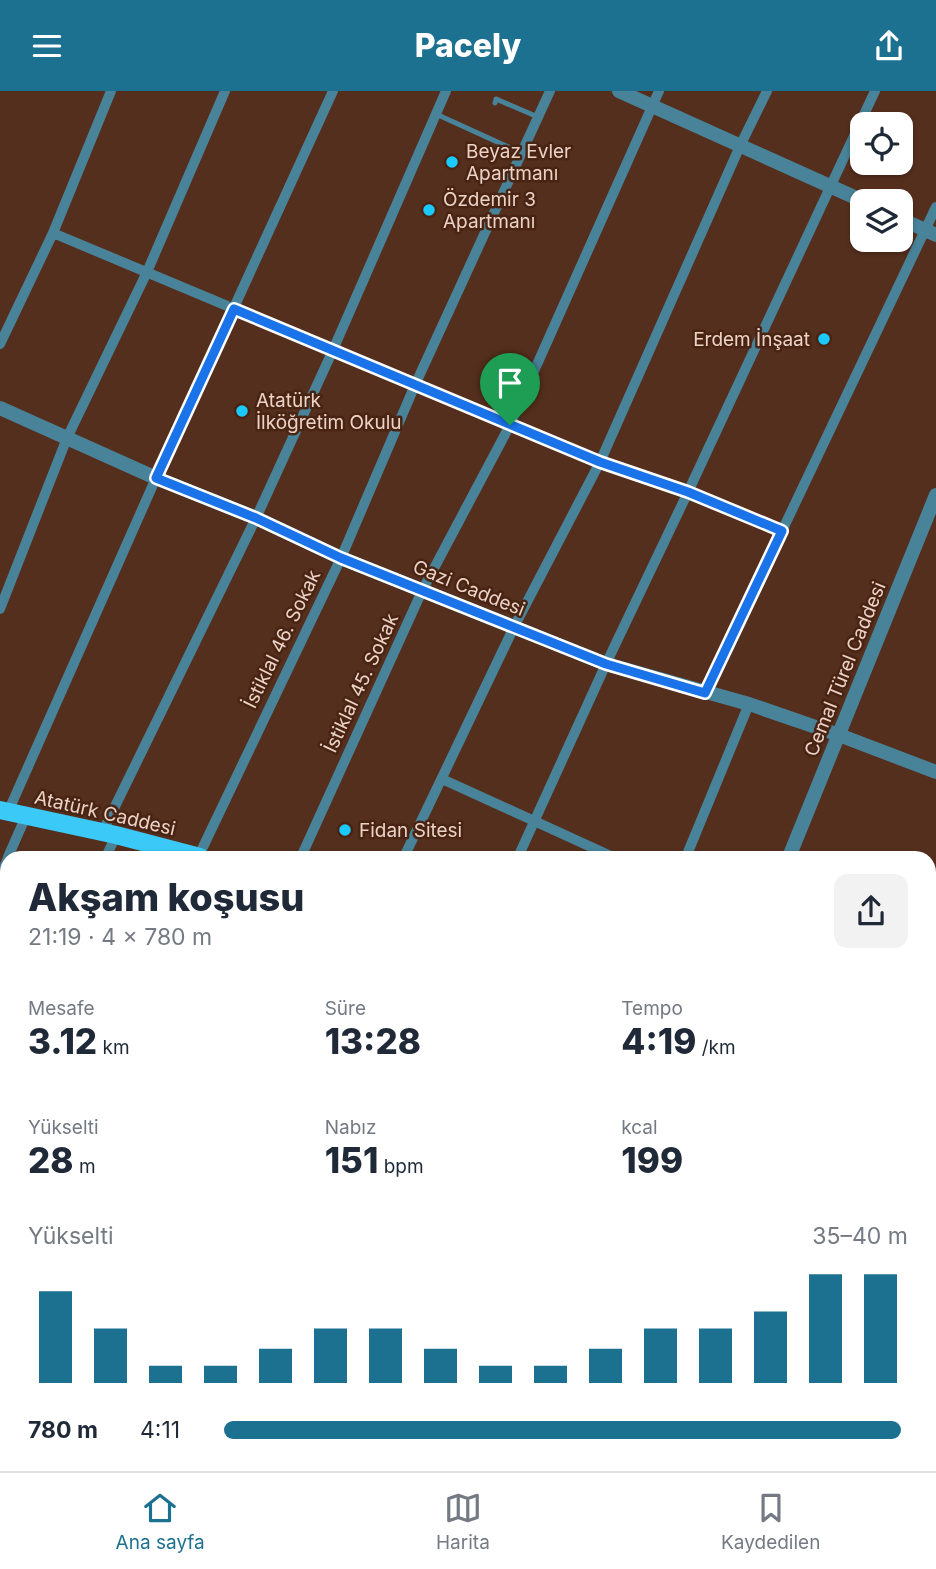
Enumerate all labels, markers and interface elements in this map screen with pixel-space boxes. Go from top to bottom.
text: Pacely [415,26,521,65]
icon: menu [28,27,66,65]
icon: share [870,27,908,65]
map controls [850,112,913,252]
button: locate [850,112,913,175]
place label: Beyaz Evler Apartmanı [466,140,571,185]
marker: Beyaz Evler Apartmanı [444,154,460,170]
place label: Özdemir 3 Apartmanı [443,188,536,233]
button: layers [850,189,913,252]
marker: Özdemir 3 Apartmanı [421,202,437,218]
place label: Erdem İnşaat [693,328,810,351]
marker: Erdem İnşaat [816,331,832,347]
pin [480,353,540,425]
icon: arrive [491,364,529,402]
place label: Atatürk İlköğretim Okulu [256,389,402,434]
marker: Atatürk İlköğretim Okulu [234,403,250,419]
street label: Gazi Caddesi [410,555,528,621]
street label: İstiklal 46. Sokak [239,566,326,712]
street label: Cemal Türel Caddesi [799,578,891,760]
street label: İstiklal 45. Sokak [319,609,404,756]
street label: Atatürk Caddesi [32,786,178,840]
place label: Fidan Sitesi [359,819,462,842]
marker: Fidan Sitesi [337,822,353,838]
text: Akşam koşusu [28,874,305,920]
button: share [834,874,908,948]
text: 21:19 · 4 × 780 m [28,923,212,951]
text: Mesafe [28,997,95,1020]
text: Süre [325,997,366,1020]
text: Tempo [621,997,683,1020]
text: 3.12 [28,1020,97,1062]
text: 13:28 [325,1020,421,1062]
text: 4:19 [621,1020,696,1062]
text: km [97,1036,130,1059]
text: /km [696,1036,736,1059]
text: Yükselti [28,1116,99,1139]
text: Nabız [325,1116,376,1139]
text: kcal [621,1116,658,1139]
text: 28 [28,1139,74,1181]
text: 151 [325,1139,378,1181]
text: 199 [621,1139,683,1181]
text: m [74,1155,96,1178]
text: bpm [378,1155,424,1178]
text: Yükselti [28,1222,113,1250]
text: 35–40 m [812,1222,908,1250]
text: 780 m [28,1416,98,1444]
text: 4:11 [140,1416,180,1444]
tab: Ana sayfa [116,1489,205,1554]
tab: Harita [436,1489,490,1554]
tab: Kaydedilen [721,1489,820,1554]

